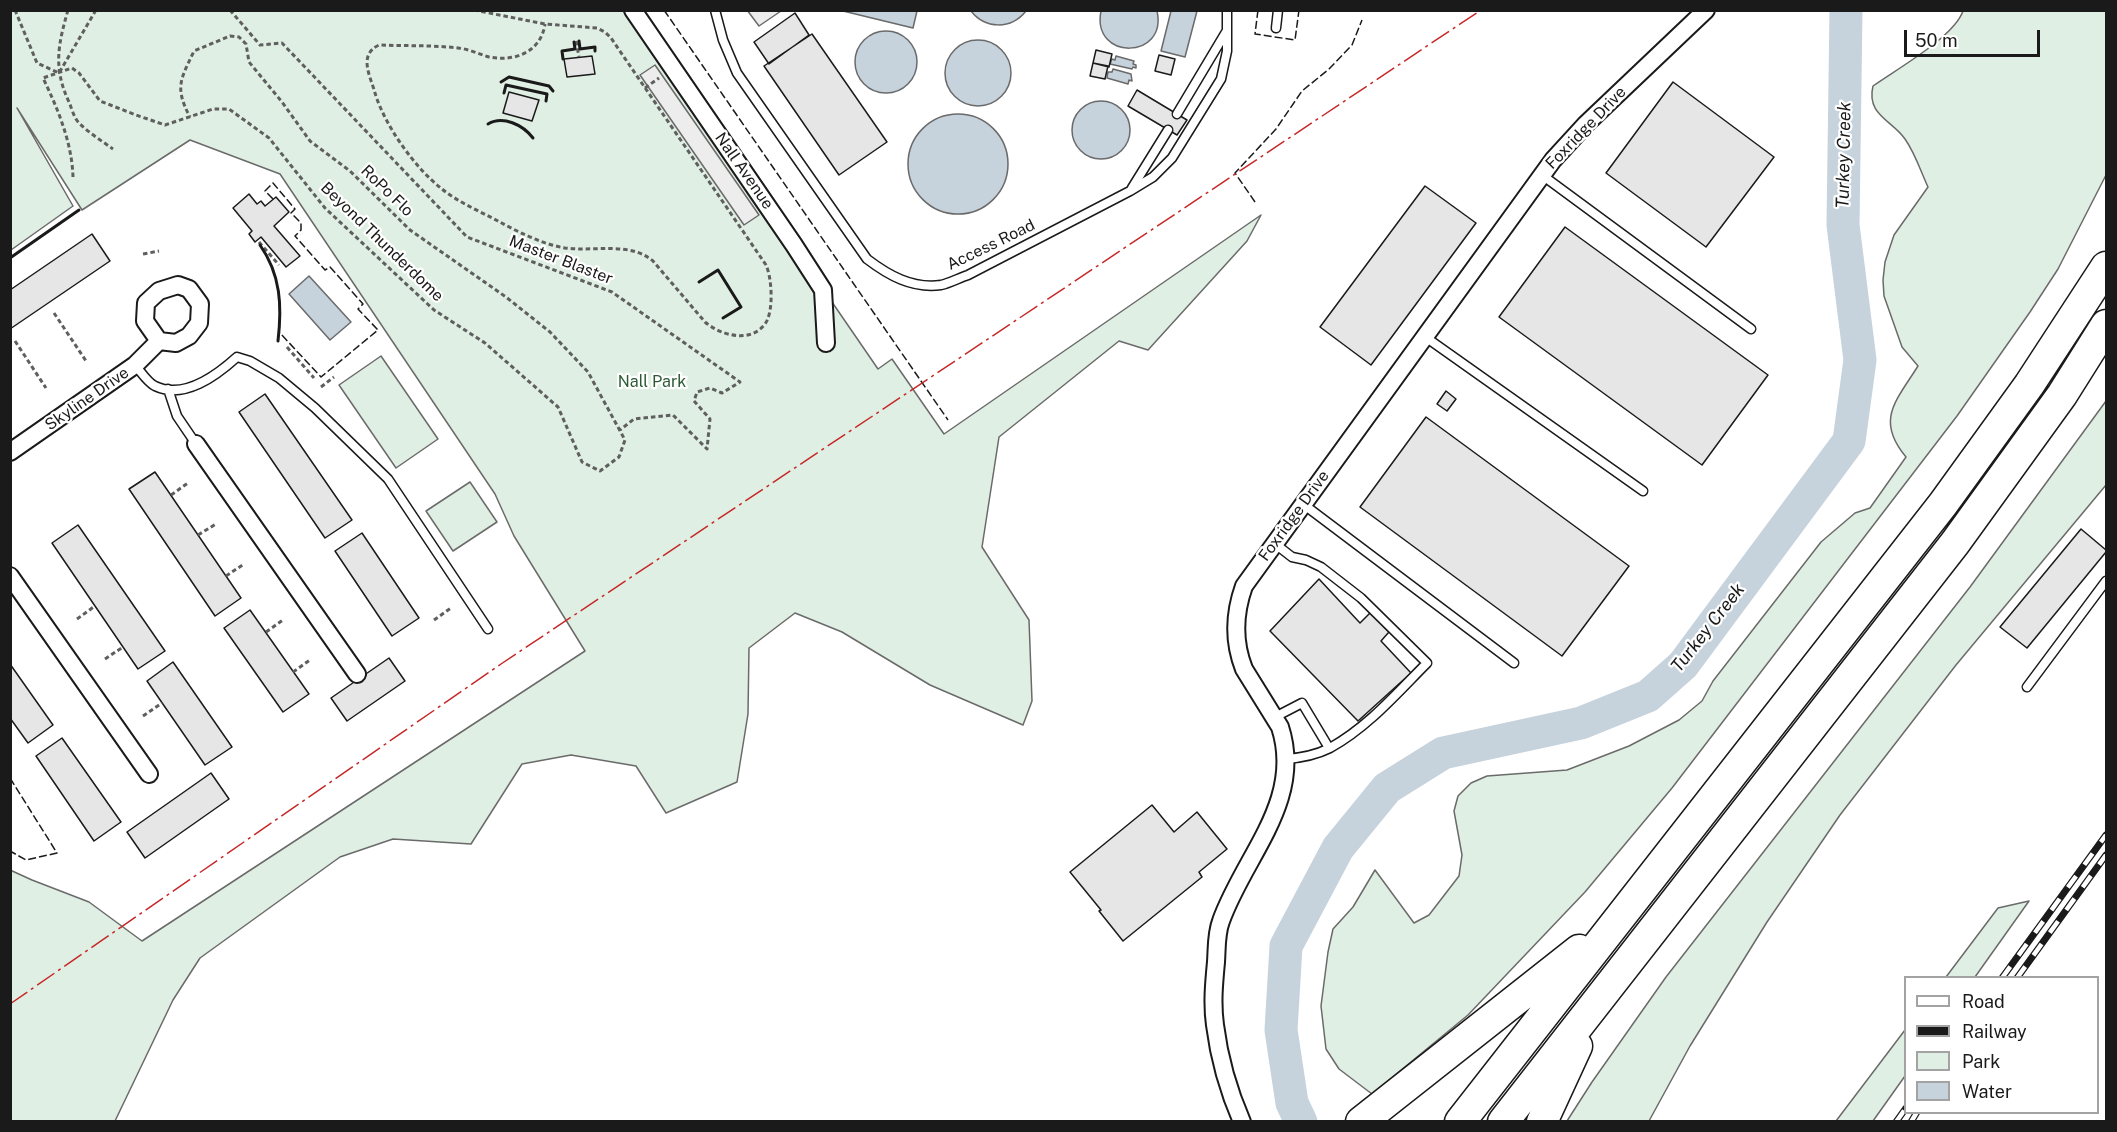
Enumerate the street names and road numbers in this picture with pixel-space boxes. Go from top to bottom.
street label: Foxridge Drive [1542,83,1630,173]
street label: Nall Avenue [711,129,777,213]
street label: RoPo Flo [357,161,417,221]
street label: Beyond Thunderdome [317,178,447,306]
street label: Access Road [944,215,1038,275]
street label: Master Blaster [506,231,616,289]
street label: Skyline Drive [41,363,133,435]
street label: Foxridge Drive [1255,467,1333,565]

